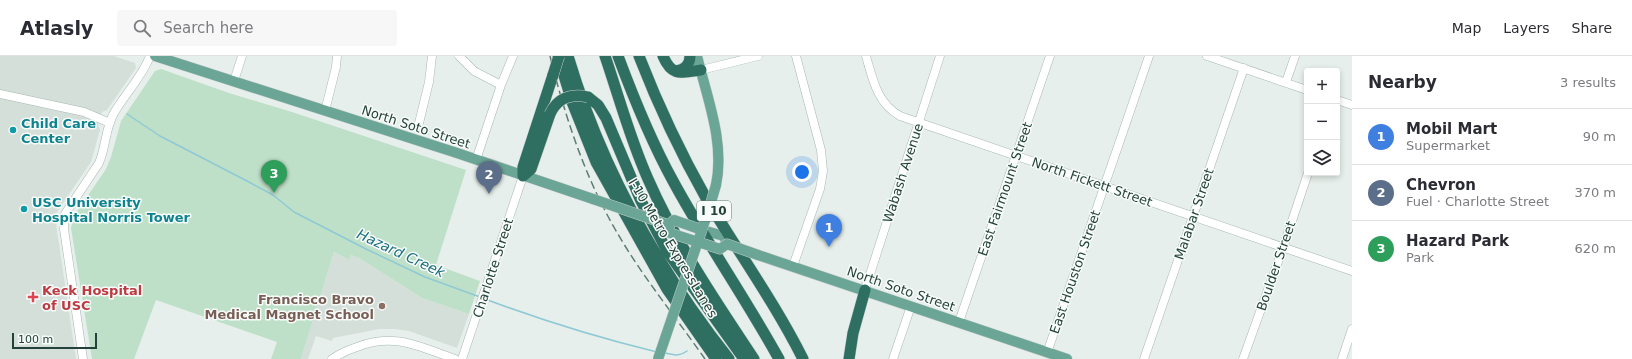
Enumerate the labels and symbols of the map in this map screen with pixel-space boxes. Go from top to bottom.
street label: North Soto Street [360,102,472,152]
place label: Child Care Center [21,116,96,146]
street label: East Fairmount Street [975,120,1035,258]
street label: Wabash Avenue [880,121,926,225]
marker: Child Care Center [8,125,18,135]
street label: North Fickett Street [1030,154,1154,210]
pin: 3 [261,160,287,193]
pin: 2 [476,161,502,194]
your location [792,162,812,182]
street label: Malabar Street [1171,166,1217,262]
street label: I-10 Metro ExpressLanes [625,176,721,320]
place label: USC University Hospital Norris Tower [32,195,191,225]
road number: I 10 [697,201,731,221]
marker: USC University Hospital Norris Tower [19,204,29,214]
street label: East Houston Street [1047,208,1103,336]
pin: 1 [816,214,842,247]
street label: Charlotte Street [470,216,516,320]
street label: Boulder Street [1254,219,1298,313]
water label: Hazard Creek [355,226,448,281]
street label: North Soto Street [845,263,957,315]
place label: Keck Hospital of USC [42,283,142,313]
marker: Keck Hospital of USC [27,291,39,303]
place label: Francisco Bravo Medical Magnet School [205,292,374,322]
marker: Francisco Bravo Medical Magnet School [377,301,387,311]
scale bar [12,331,97,350]

